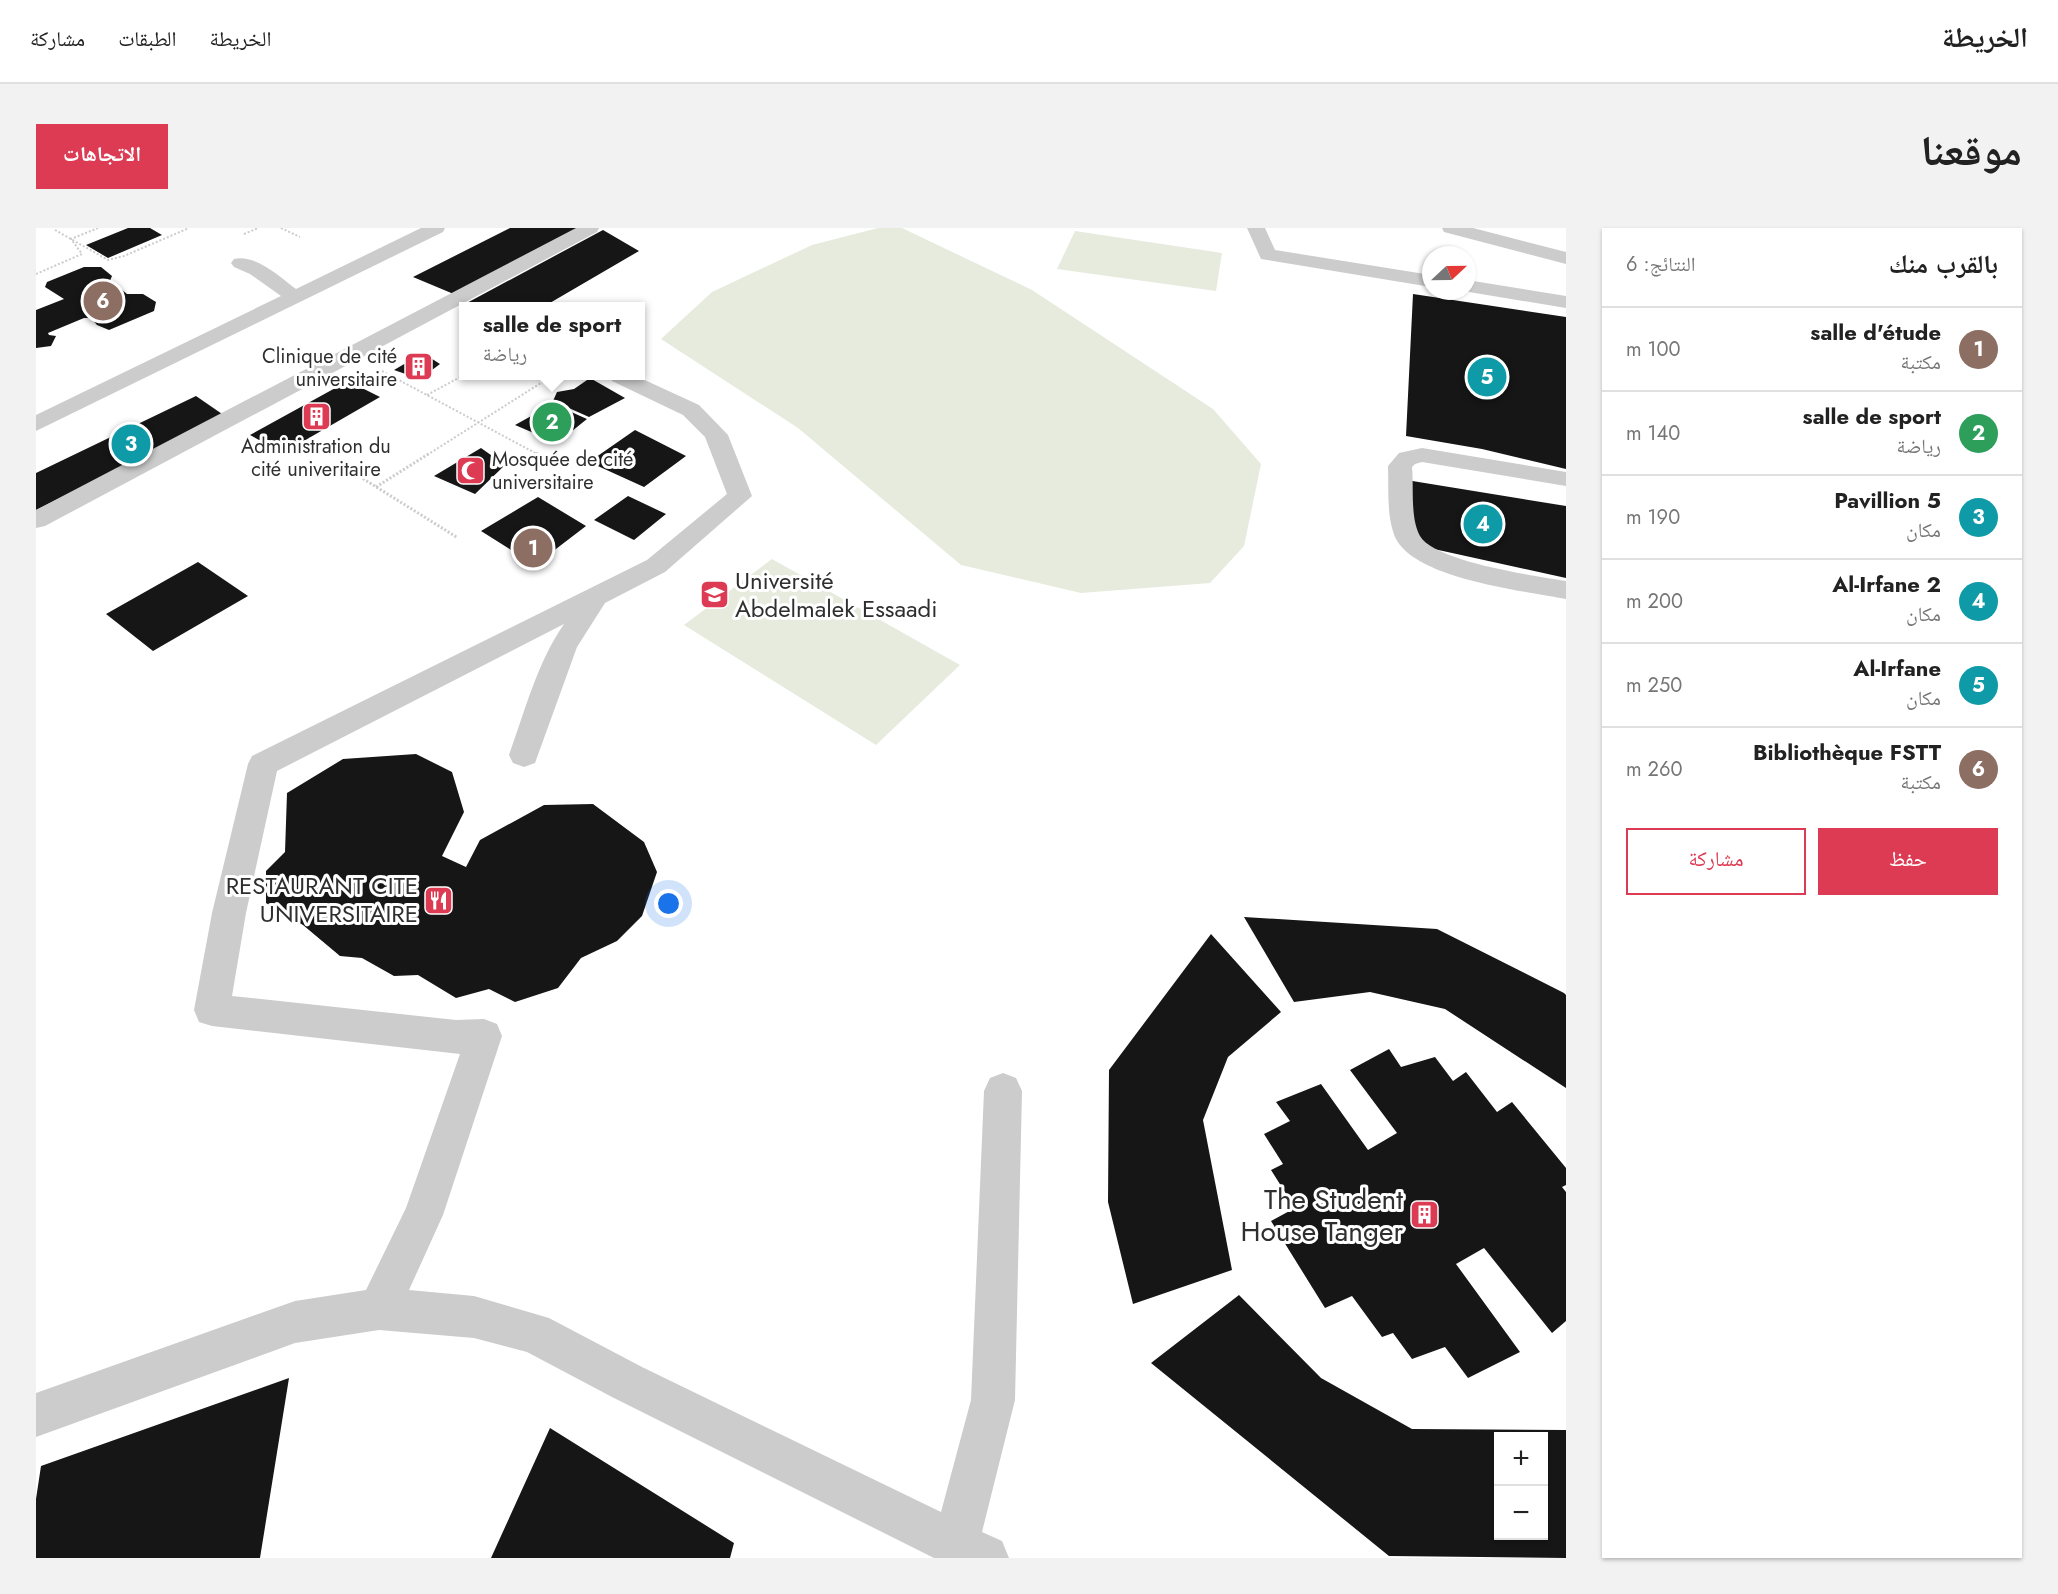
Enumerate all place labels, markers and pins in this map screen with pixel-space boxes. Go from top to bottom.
pin: 6 [84,278,122,324]
place label: Clinique de cité universitaire [262,342,397,394]
building icon: Clinique de cité universitaire [402,351,434,383]
pin: 5 [1468,354,1506,400]
building icon: Administration du cité univeritaire [300,400,332,432]
pin: 2 [532,400,572,444]
pin: 3 [112,422,151,466]
place label: Administration du cité univeritaire [241,432,391,484]
place label: Mosquée de cité universitaire [492,445,633,497]
mosque icon: Mosquée de cité universitaire [455,454,487,486]
pin: 4 [1464,502,1502,546]
pin: 1 [514,526,552,570]
place label: Université Abdelmalek Essaadi [735,563,938,626]
school or university icon: Université Abdelmalek Essaadi [698,579,730,611]
place label: RESTAURANT CITE UNIVERSITAIRE [226,868,418,931]
restaurant icon: RESTAURANT CITE UNIVERSITAIRE [423,884,455,916]
place label: The Student House Tanger [1241,1179,1403,1252]
building icon: The Student House Tanger [1408,1199,1440,1231]

